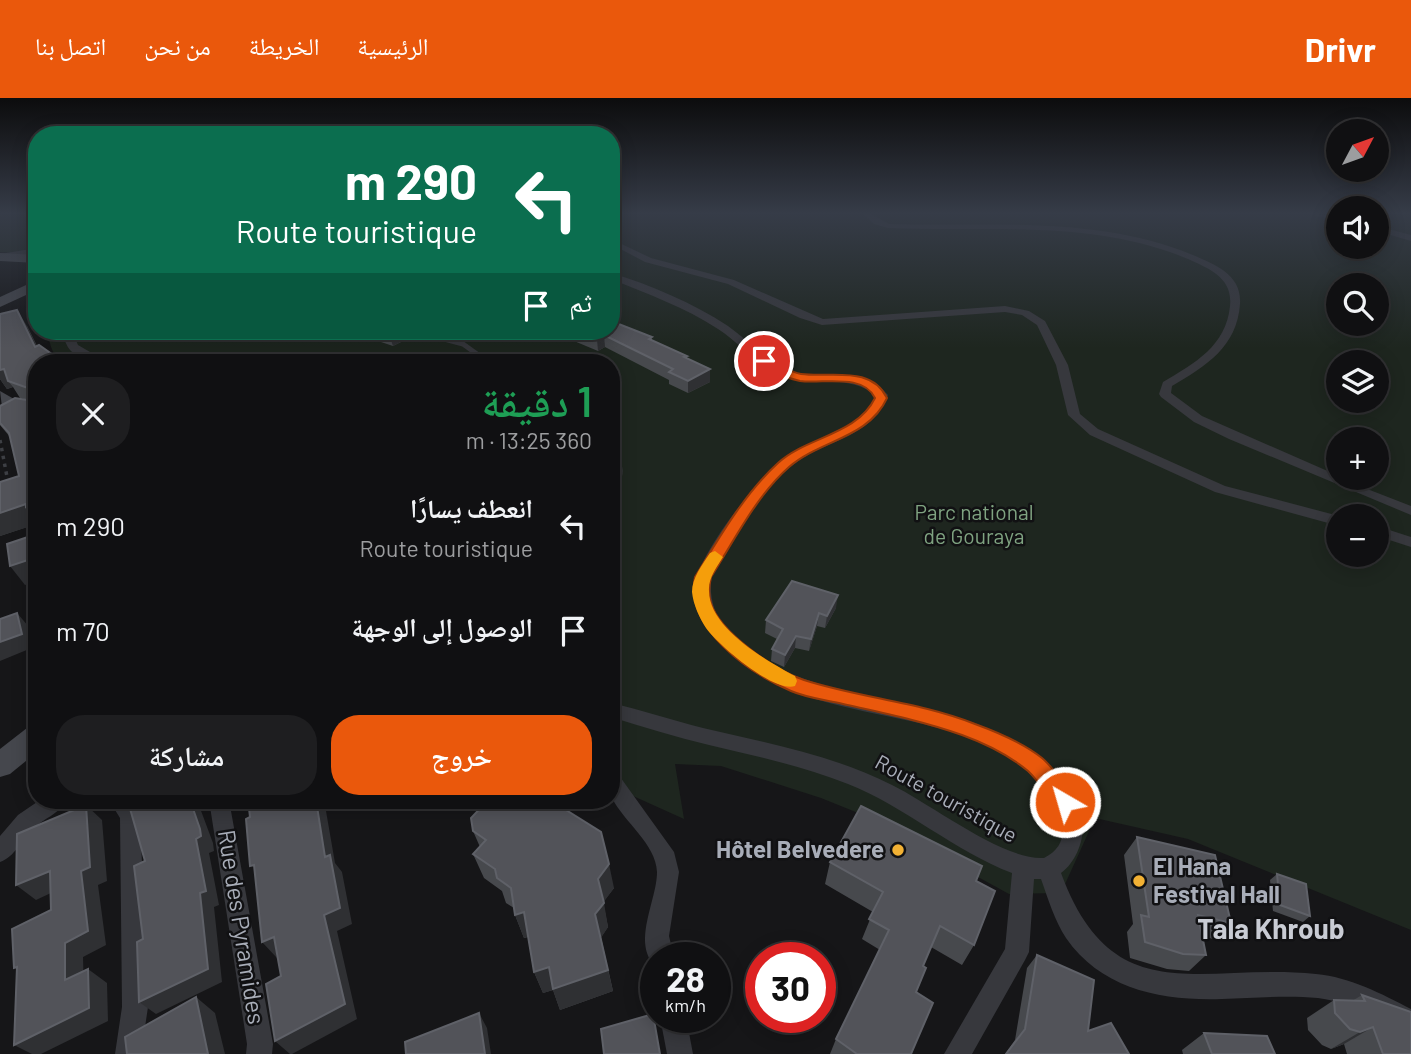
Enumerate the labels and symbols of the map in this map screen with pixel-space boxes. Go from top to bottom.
north arrow [1326,119,1390,182]
pin [734,331,794,391]
park label: Parc national de Gouraya [914,499,1034,548]
street label: Route touristique [871,748,1022,847]
position arrow [1028,765,1102,839]
street label: Rue des Pyramides [213,827,272,1026]
place label: Hôtel Belvedere [716,834,884,863]
marker: Hôtel Belvedere [890,842,906,858]
place label: El Hana Festival Hall [1153,851,1280,908]
marker: El Hana Festival Hall [1131,873,1147,889]
district label: Tala Khroub [1197,911,1345,945]
speed limit sign: 30 [745,942,836,1033]

